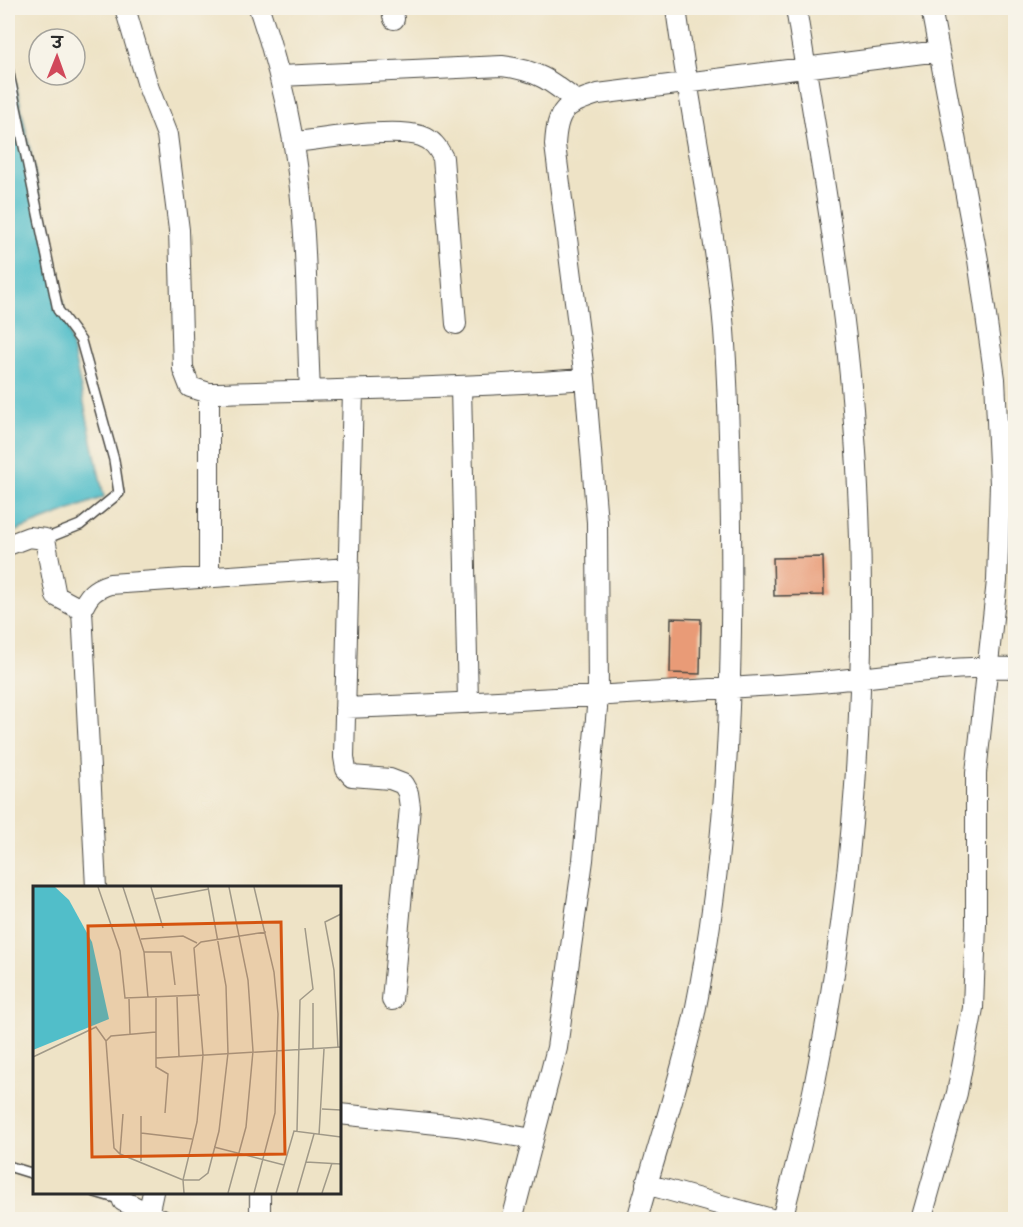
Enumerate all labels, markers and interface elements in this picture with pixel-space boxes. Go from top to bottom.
north arrow [27,27,87,87]
text: उ [50,32,64,56]
inset map [33,886,340,1194]

